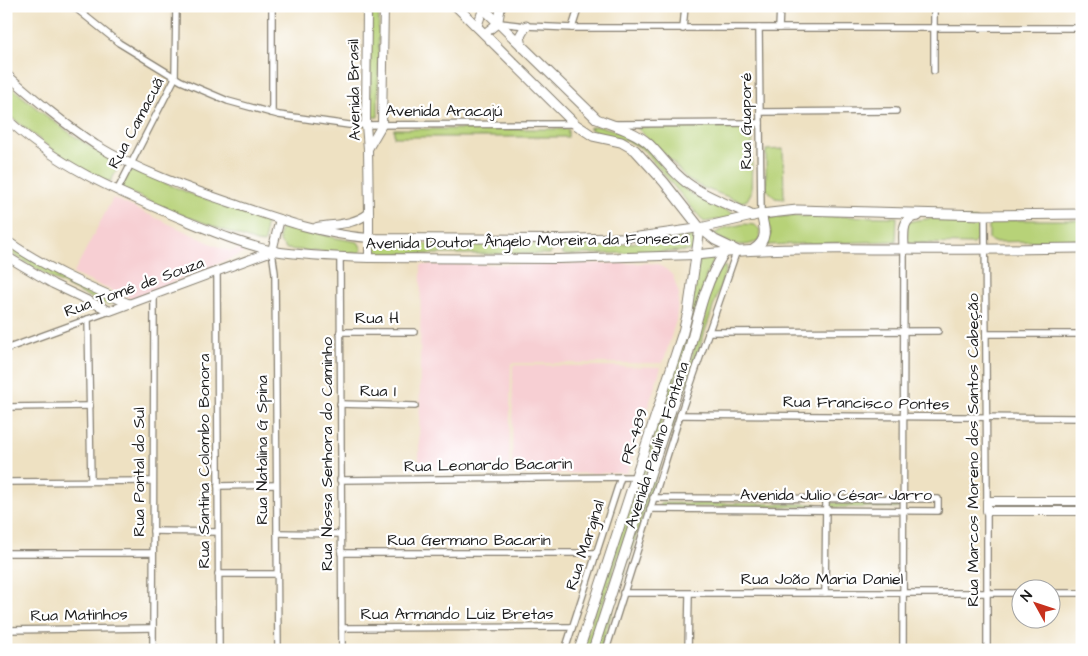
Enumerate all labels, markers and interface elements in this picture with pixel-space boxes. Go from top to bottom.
street label: Avenida Brasil [342,39,366,141]
street label: Rua Guaporé [735,72,757,169]
street label: Rua Camacuã [103,73,169,173]
street label: Avenida Aracajú [386,100,502,122]
street label: Avenida Doutor Ângelo Moreira da Fonseca [365,227,689,256]
street label: Rua Tomé de Souza [61,251,207,323]
street label: Rua Marcos Moreno dos Santos Cabeção [962,293,984,607]
street label: Rua H [355,307,399,329]
street label: Rua Nossa Senhora do Caminho [316,337,338,571]
street label: Rua Santina Colombo Bonora [193,354,215,568]
street label: Avenida Paulino Fontana [620,359,694,531]
street label: Rua Natalina G Spina [251,375,273,525]
street label: Rua I [360,380,396,402]
street label: Rua Francisco Pontes [783,391,949,415]
street label: PR-489 [615,406,653,466]
street label: Rua Pontal do Sul [128,407,150,537]
street label: Rua Leonardo Bacarin [404,453,572,477]
street label: Avenida Julio César Jarro [740,484,932,506]
street label: Rua Marginal [560,497,611,593]
street label: Rua Germano Bacarin [387,529,551,551]
street label: Rua João Maria Daniel [741,568,903,590]
north arrow [1010,578,1060,628]
text: N [1016,586,1037,606]
street label: Rua Matinhos [30,603,128,627]
street label: Rua Armando Luiz Bretas [361,603,553,625]

